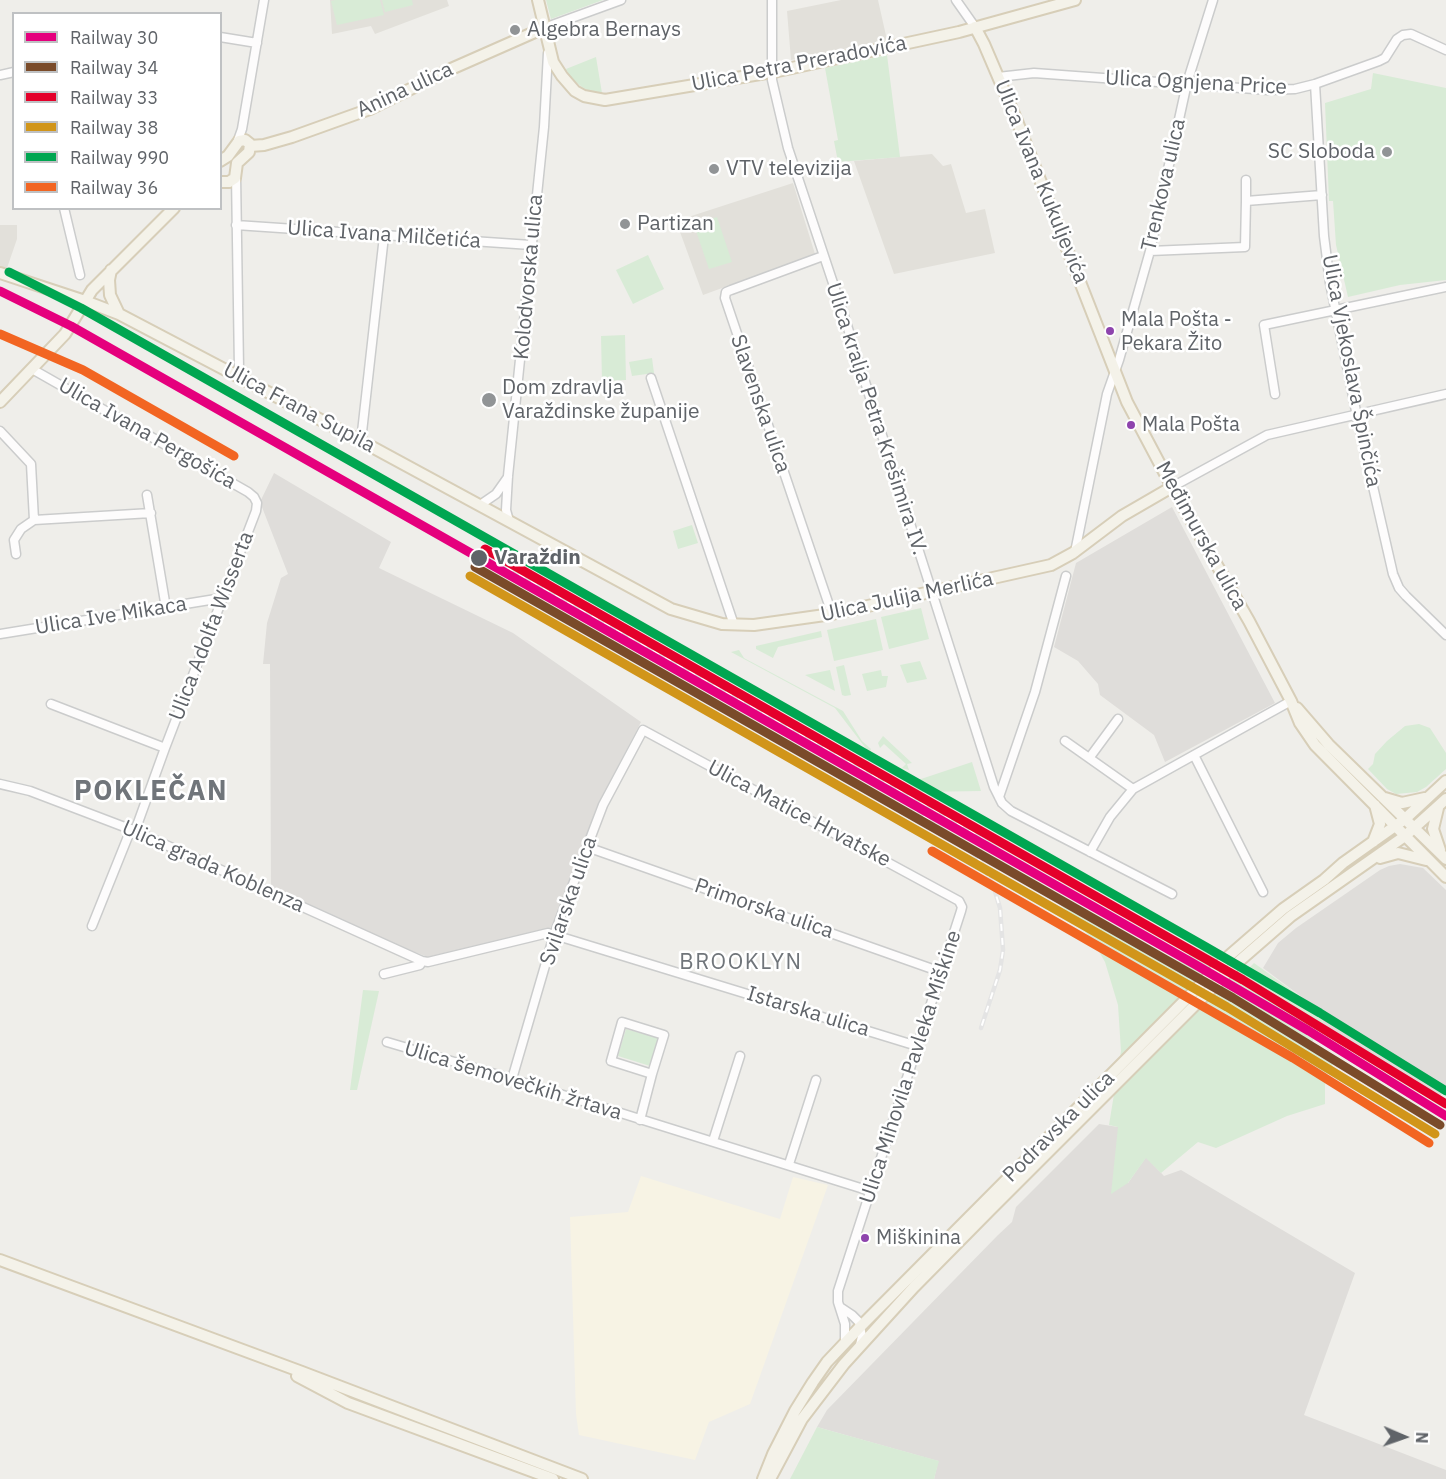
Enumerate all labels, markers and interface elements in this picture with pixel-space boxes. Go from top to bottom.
legend [12,12,222,210]
place label: Algebra Bernays [527,17,681,43]
marker: Algebra Bernays [508,23,522,37]
text: Railway 30 [70,26,158,49]
street label: Ulica Petra Preradovića [689,31,909,97]
text: Railway 34 [70,56,158,79]
street label: Anina ulica [353,57,457,123]
street label: Ulica Ognjena Price [1104,66,1288,100]
street label: Ulica Ivana Kukuljevića [989,77,1093,287]
text: Railway 33 [70,86,158,109]
text: Railway 38 [70,116,158,139]
street label: Trenkova ulica [1136,116,1192,254]
place label: SC Sloboda [1268,139,1375,165]
marker: SC Sloboda [1380,145,1394,159]
text: Railway 990 [70,146,169,169]
place label: VTV televizija [726,156,852,182]
marker: VTV televizija [707,162,721,176]
text: Railway 36 [70,176,158,199]
street label: Kolodvorska ulica [509,193,549,361]
place label: Partizan [637,211,714,237]
street label: Ulica Ivana Milčetića [286,216,482,254]
marker: Partizan [618,217,632,231]
street label: Ulica Vjekoslava Špinčića [1316,253,1386,489]
street label: Ulica kralja Petra Krešimira IV. [820,280,932,558]
place label: Mala Pošta - Pekara Žito [1121,308,1232,355]
marker: Mala Pošta - Pekara Žito [1104,325,1116,337]
street label: Slavenska ulica [725,332,795,476]
street label: Ulica Frana Supila [219,357,379,459]
street label: Ulica Ivana Pergošića [54,373,240,495]
place label: Dom zdravlja Varaždinske županije [502,375,700,425]
marker: Dom zdravlja Varaždinske županije [480,391,498,409]
place label: Mala Pošta [1142,413,1240,437]
marker: Mala Pošta [1125,419,1137,431]
street label: Međimurska ulica [1150,457,1252,615]
street label: Ulica Adolfa Wisserta [164,528,260,724]
place label: Varaždin [494,545,581,571]
marker: Varaždin [469,548,489,568]
street label: Ulica Julija Merlića [818,566,996,628]
street label: Ulica Ive Mikaca [33,592,189,640]
street label: Ulica Matice Hrvatske [703,755,895,873]
district label: POKLEČAN [74,776,228,808]
street label: Ulica grada Koblenza [118,815,308,919]
street label: Svilarska ulica [535,833,603,969]
street label: Primorska ulica [691,873,837,945]
street label: Ulica Mihovila Pavleka Miškine [855,927,967,1207]
district label: BROOKLYN [679,950,803,976]
street label: Istarska ulica [744,981,872,1043]
street label: Ulica šemovečkih žrtava [401,1036,625,1126]
street label: Podravska ulica [998,1066,1120,1188]
place label: Miškinina [876,1226,961,1250]
marker: Miškinina [859,1232,871,1244]
north arrow [1374,1407,1434,1467]
text: N [1412,1431,1432,1444]

